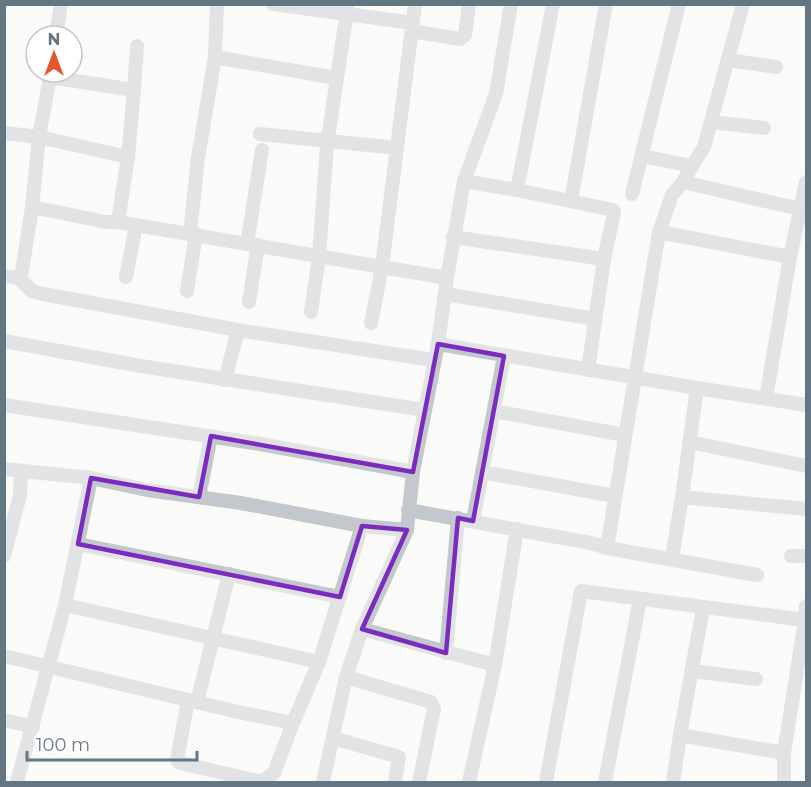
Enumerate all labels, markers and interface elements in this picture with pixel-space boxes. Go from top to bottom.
north arrow [24,24,84,84]
text: N [48,30,60,49]
scale bar [27,724,196,762]
text: 100 m [36,734,90,756]

